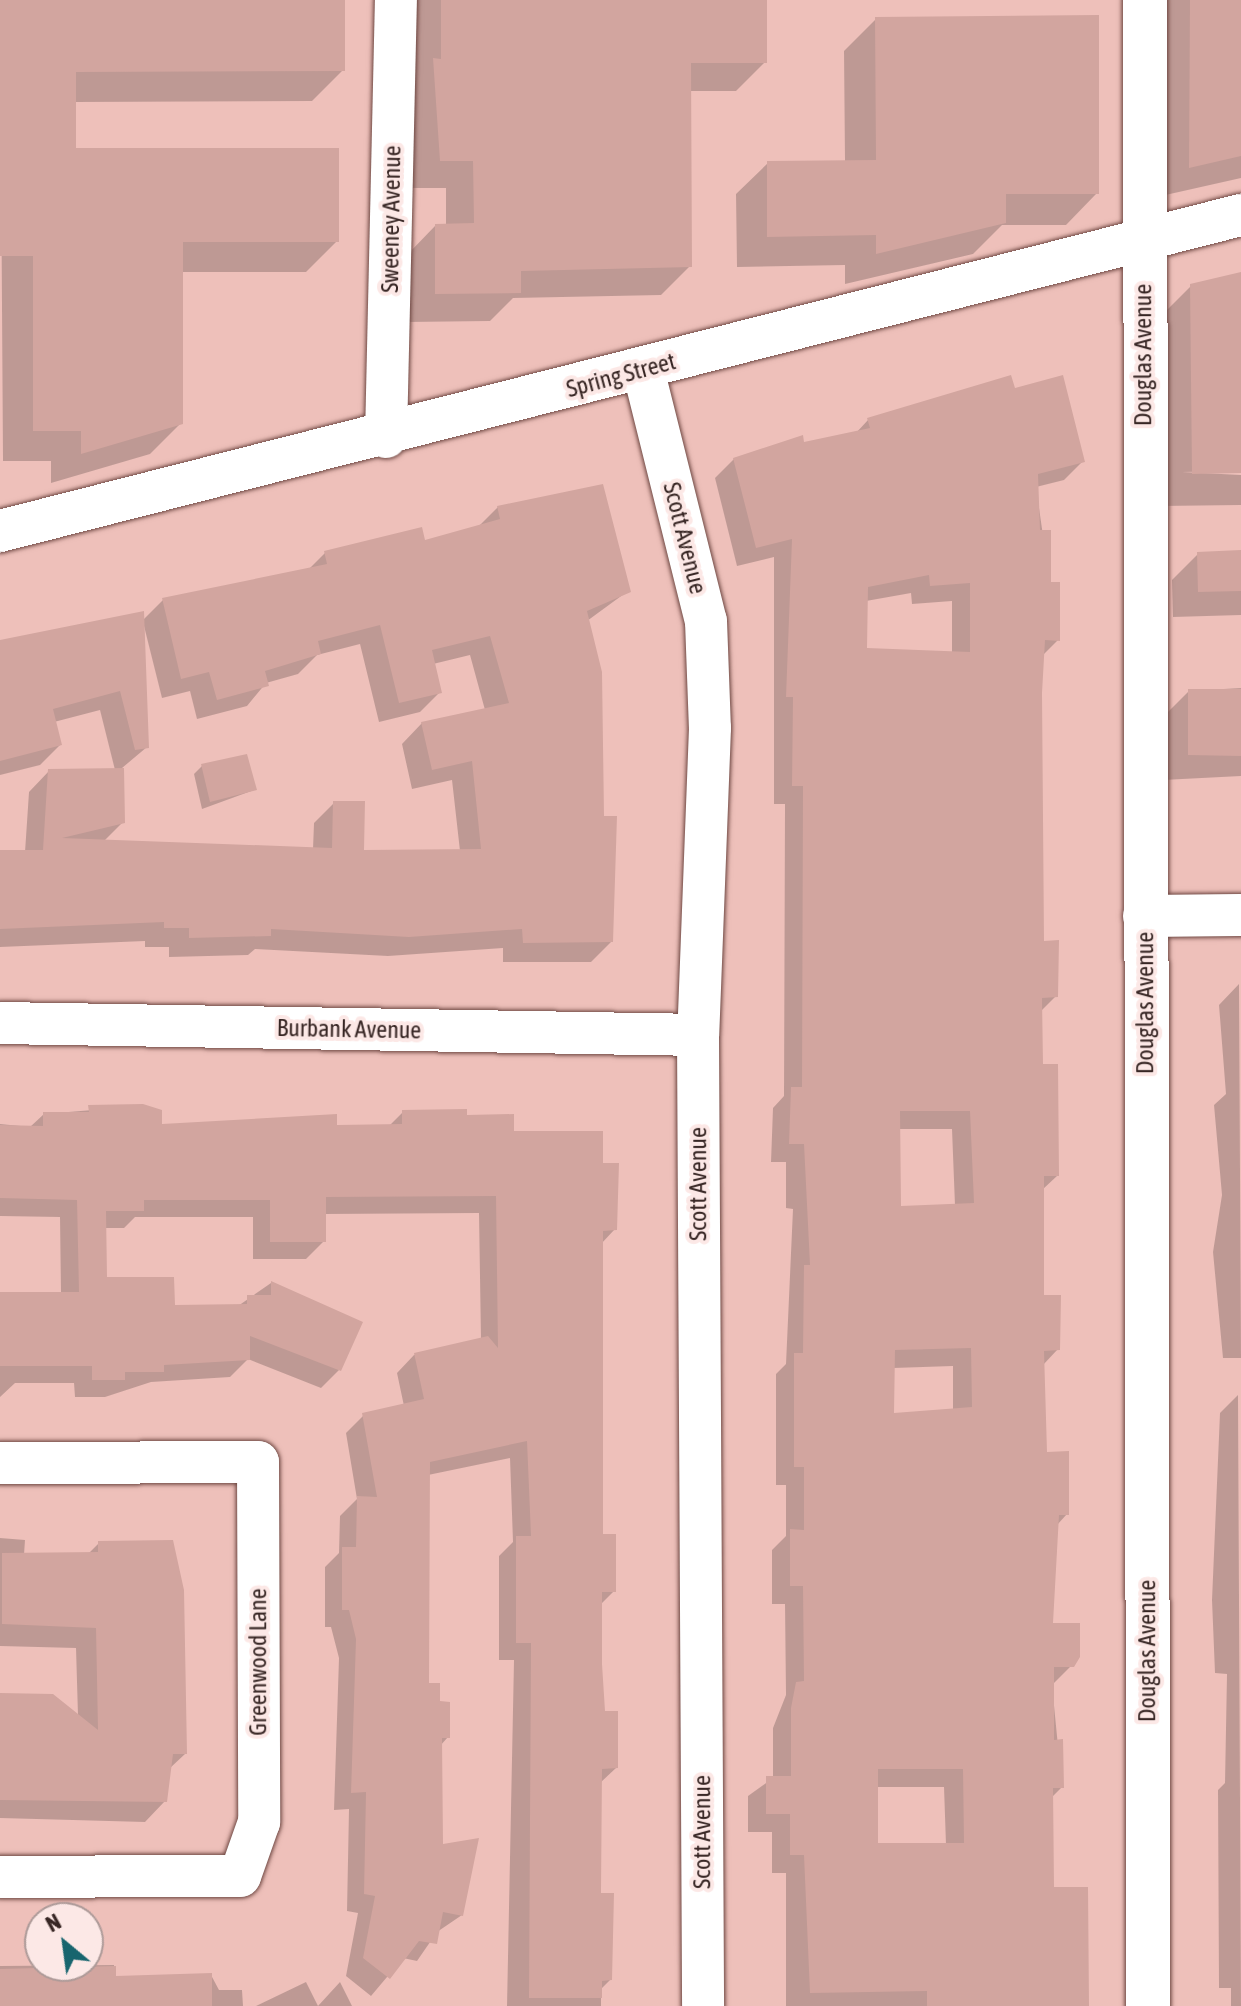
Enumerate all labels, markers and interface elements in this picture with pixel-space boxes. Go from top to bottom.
street label: Sweeney Avenue [375,145,407,293]
street label: Douglas Avenue [1129,284,1157,426]
street label: Spring Street [563,347,679,403]
street label: Scott Avenue [657,479,713,597]
street label: Douglas Avenue [1131,932,1159,1074]
street label: Burbank Avenue [277,1013,421,1045]
street label: Scott Avenue [684,1127,712,1241]
street label: Douglas Avenue [1133,1580,1161,1722]
street label: Greenwood Lane [244,1588,272,1736]
street label: Scott Avenue [688,1775,716,1889]
north arrow [24,1902,104,1982]
text: N [41,1908,65,1937]

